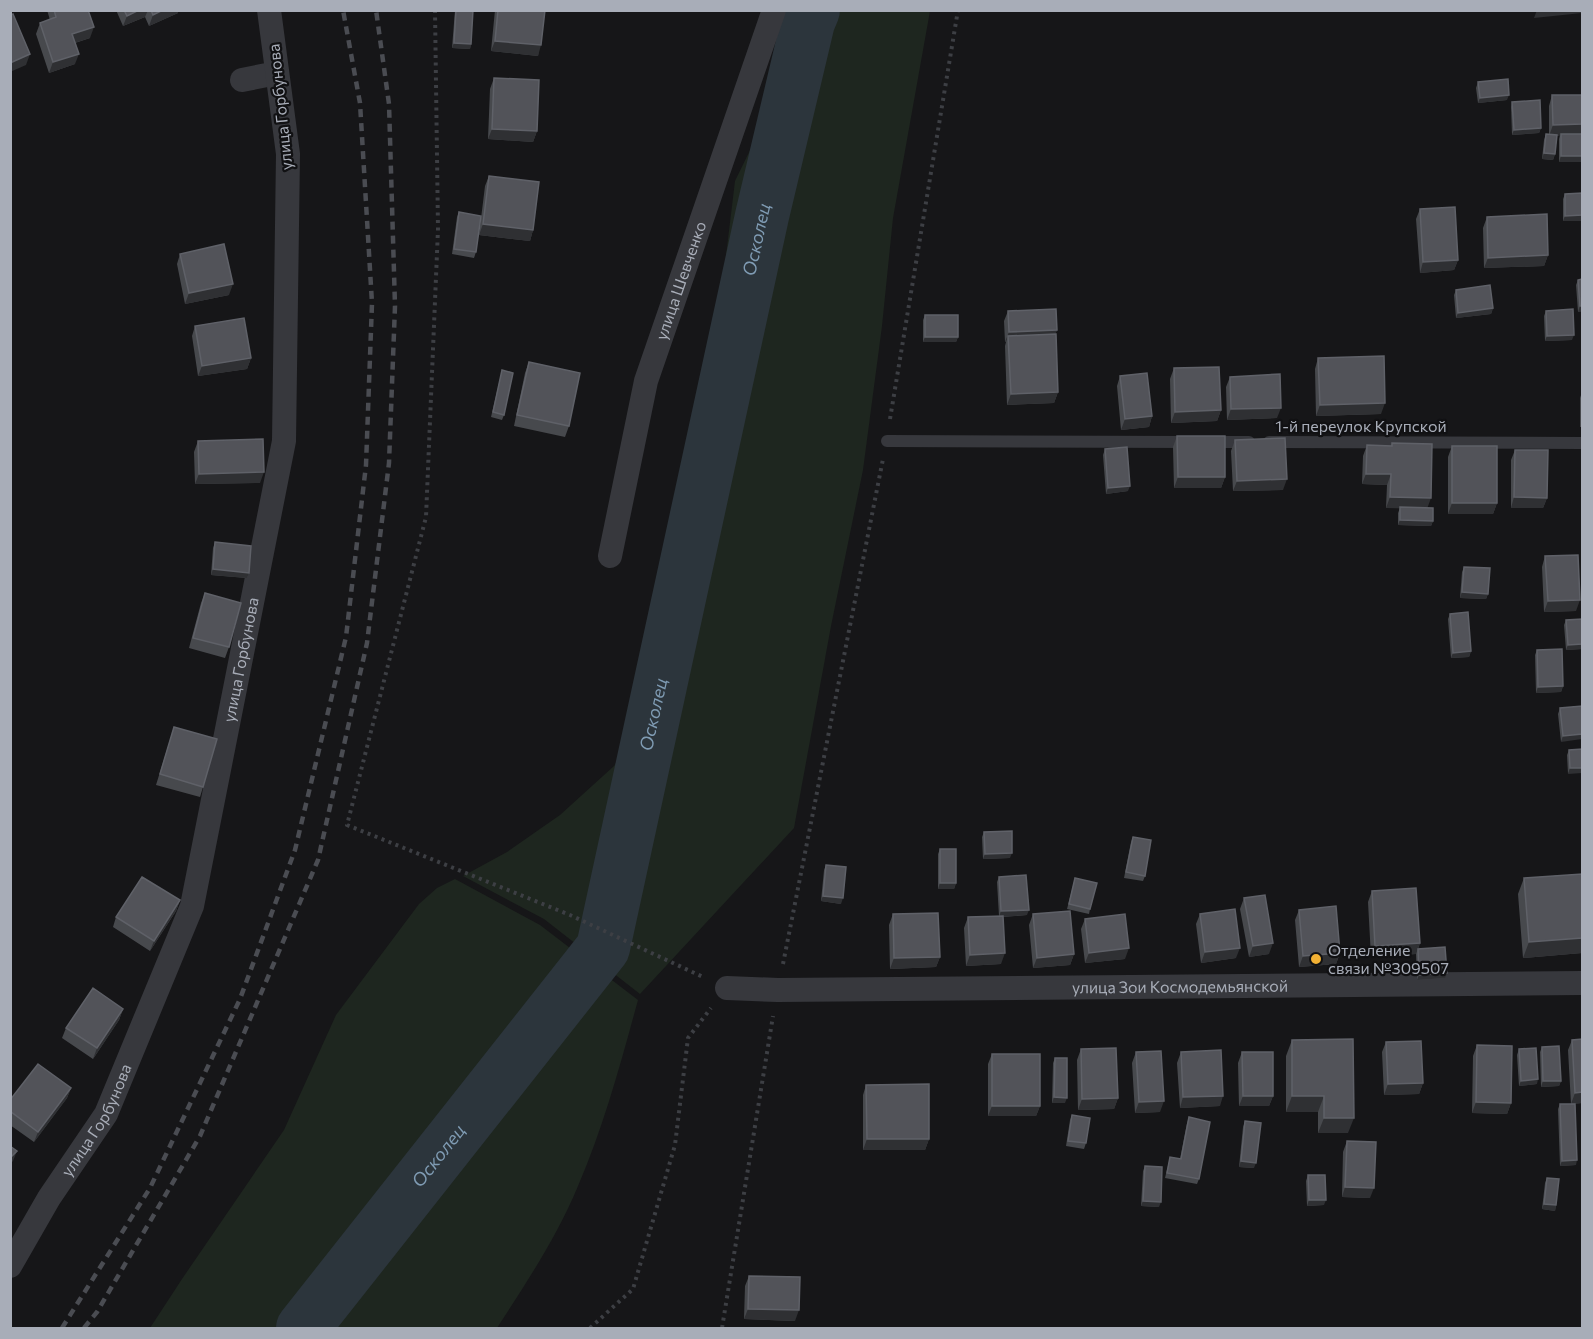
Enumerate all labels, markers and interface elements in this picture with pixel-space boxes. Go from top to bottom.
street label: улица Горбунова [263,43,296,171]
water label: Осколец [737,201,775,278]
street label: улица Шевченко [651,218,709,342]
street label: 1-й переулок Крупской [1275,416,1447,435]
street label: улица Горбунова [219,596,262,724]
water label: Осколец [634,676,671,753]
place label: Отделение связи №309507 [1328,940,1449,977]
marker: Отделение связи №309507 [1309,952,1323,966]
street label: улица Зои Космодемьянской [1072,976,1288,996]
street label: улица Горбунова [57,1061,135,1180]
water label: Осколец [406,1120,469,1191]

